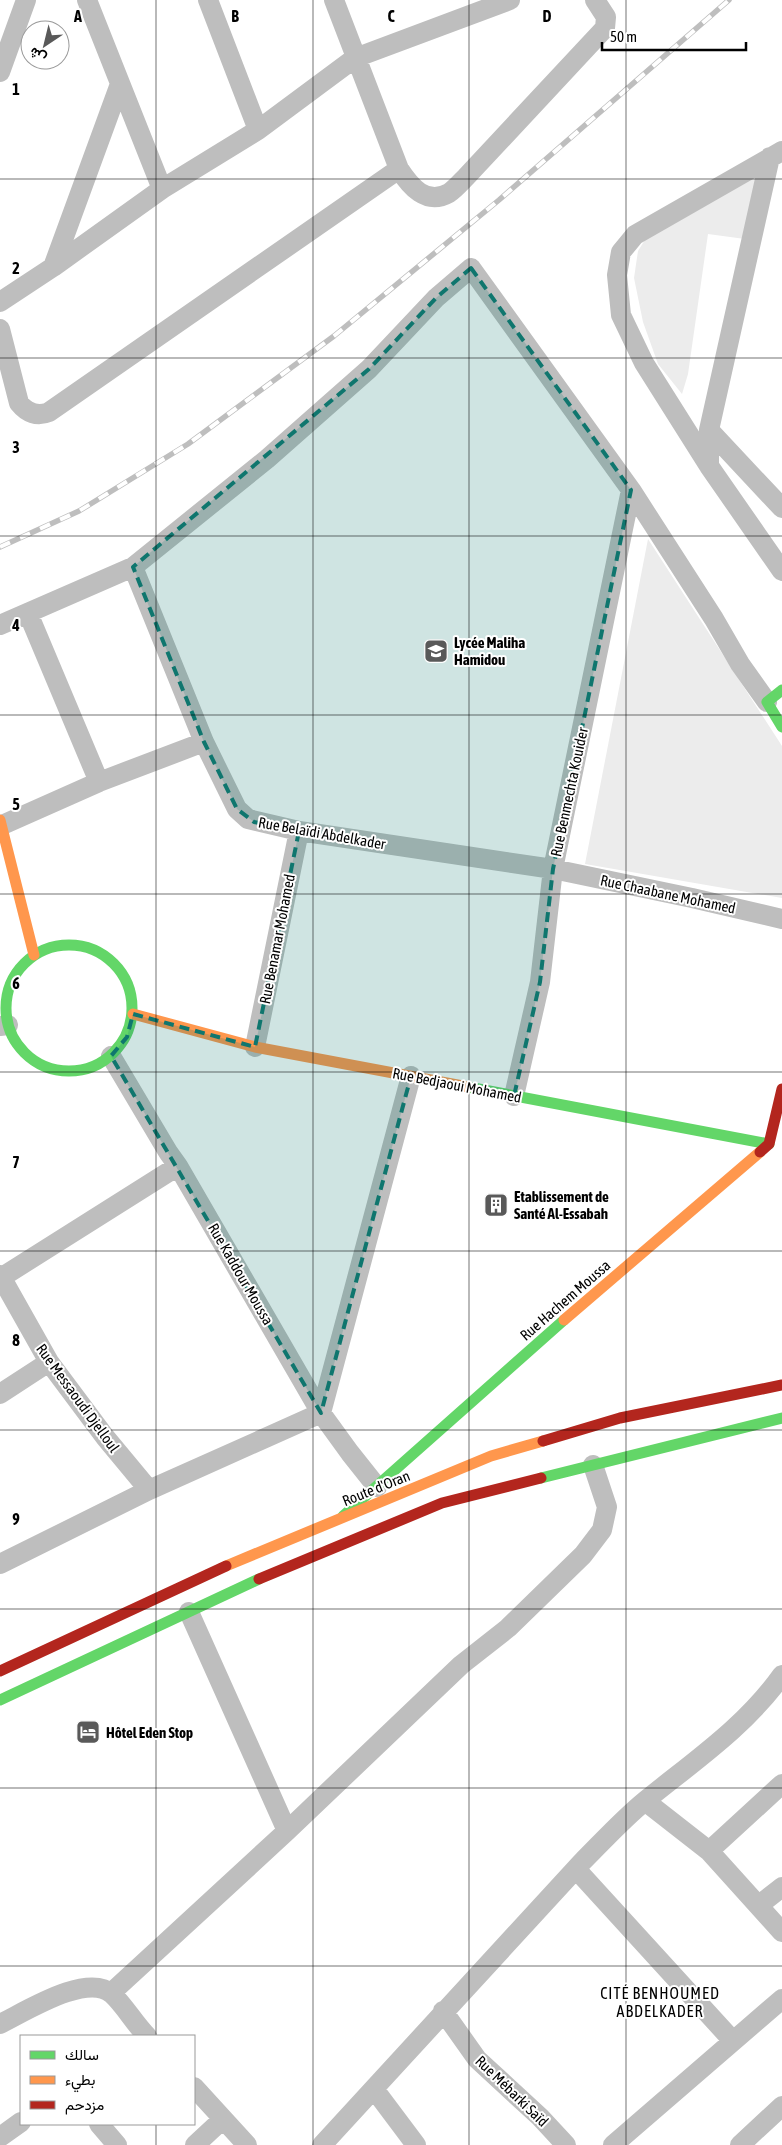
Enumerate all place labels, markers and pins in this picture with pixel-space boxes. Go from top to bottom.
place label: Lycée Maliha Hamidou [454,634,525,668]
school or university icon: Lycée Maliha Hamidou [423,638,449,664]
place label: Etablissement de Santé Al-Essabah [514,1188,609,1222]
building icon: Etablissement de Santé Al-Essabah [483,1192,509,1218]
hotel icon: Hôtel Eden Stop [75,1719,101,1745]
place label: Hôtel Eden Stop [106,1724,193,1741]

